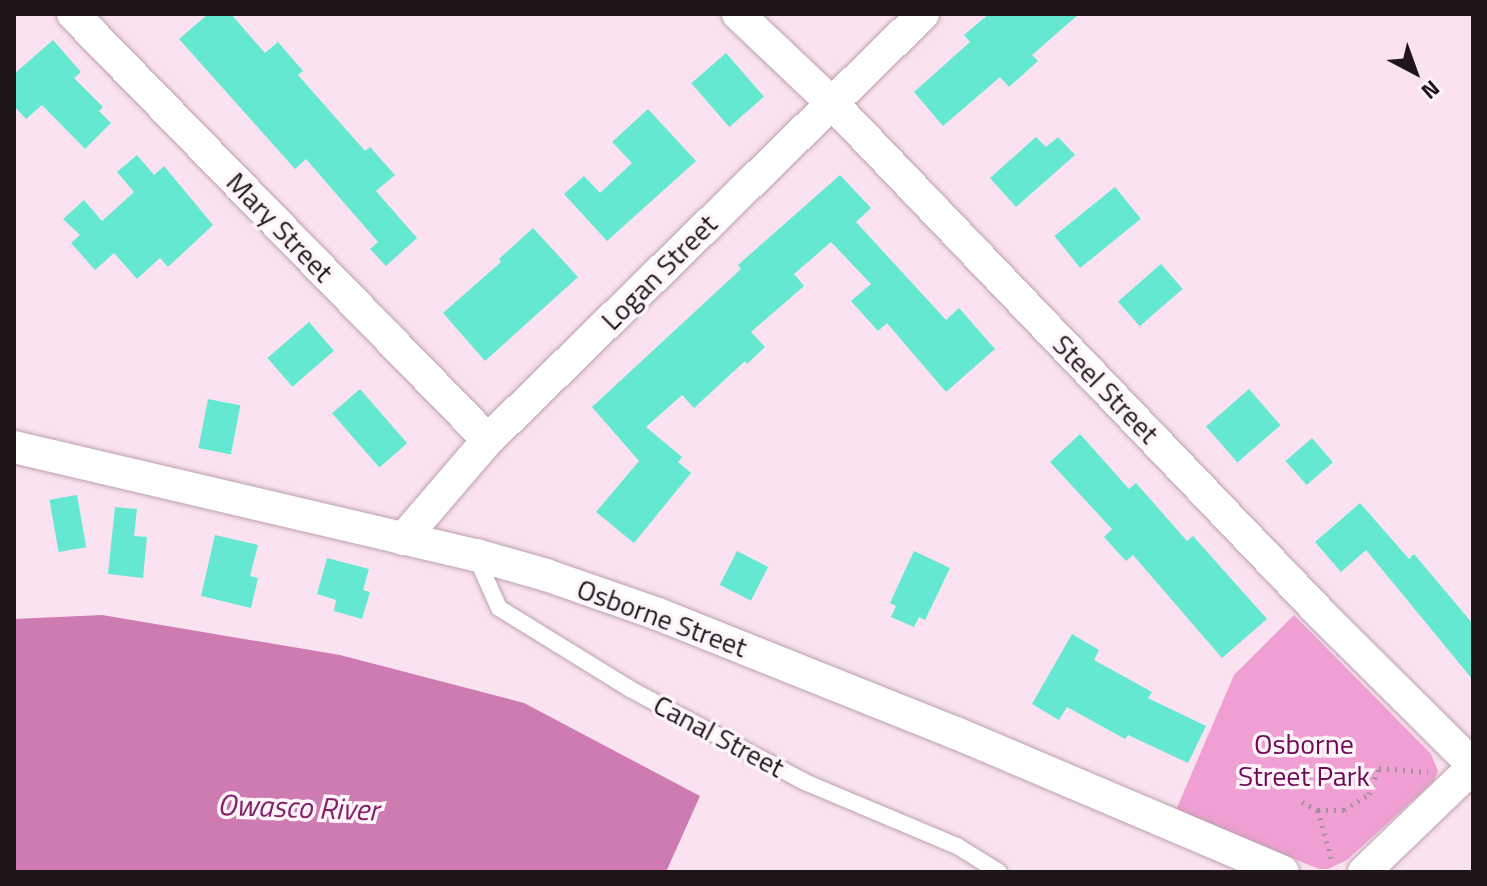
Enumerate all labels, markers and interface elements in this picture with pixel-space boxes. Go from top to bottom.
north arrow [1375,32,1455,112]
text: N [1414,72,1448,108]
street label: Mary Street [220,165,340,289]
street label: Logan Street [594,207,724,337]
street label: Steel Street [1046,328,1166,450]
street label: Osborne Street [573,572,751,664]
street label: Canal Street [648,688,790,784]
park label: Osborne Street Park [1238,727,1370,793]
water label: Owasco River [217,786,379,828]

